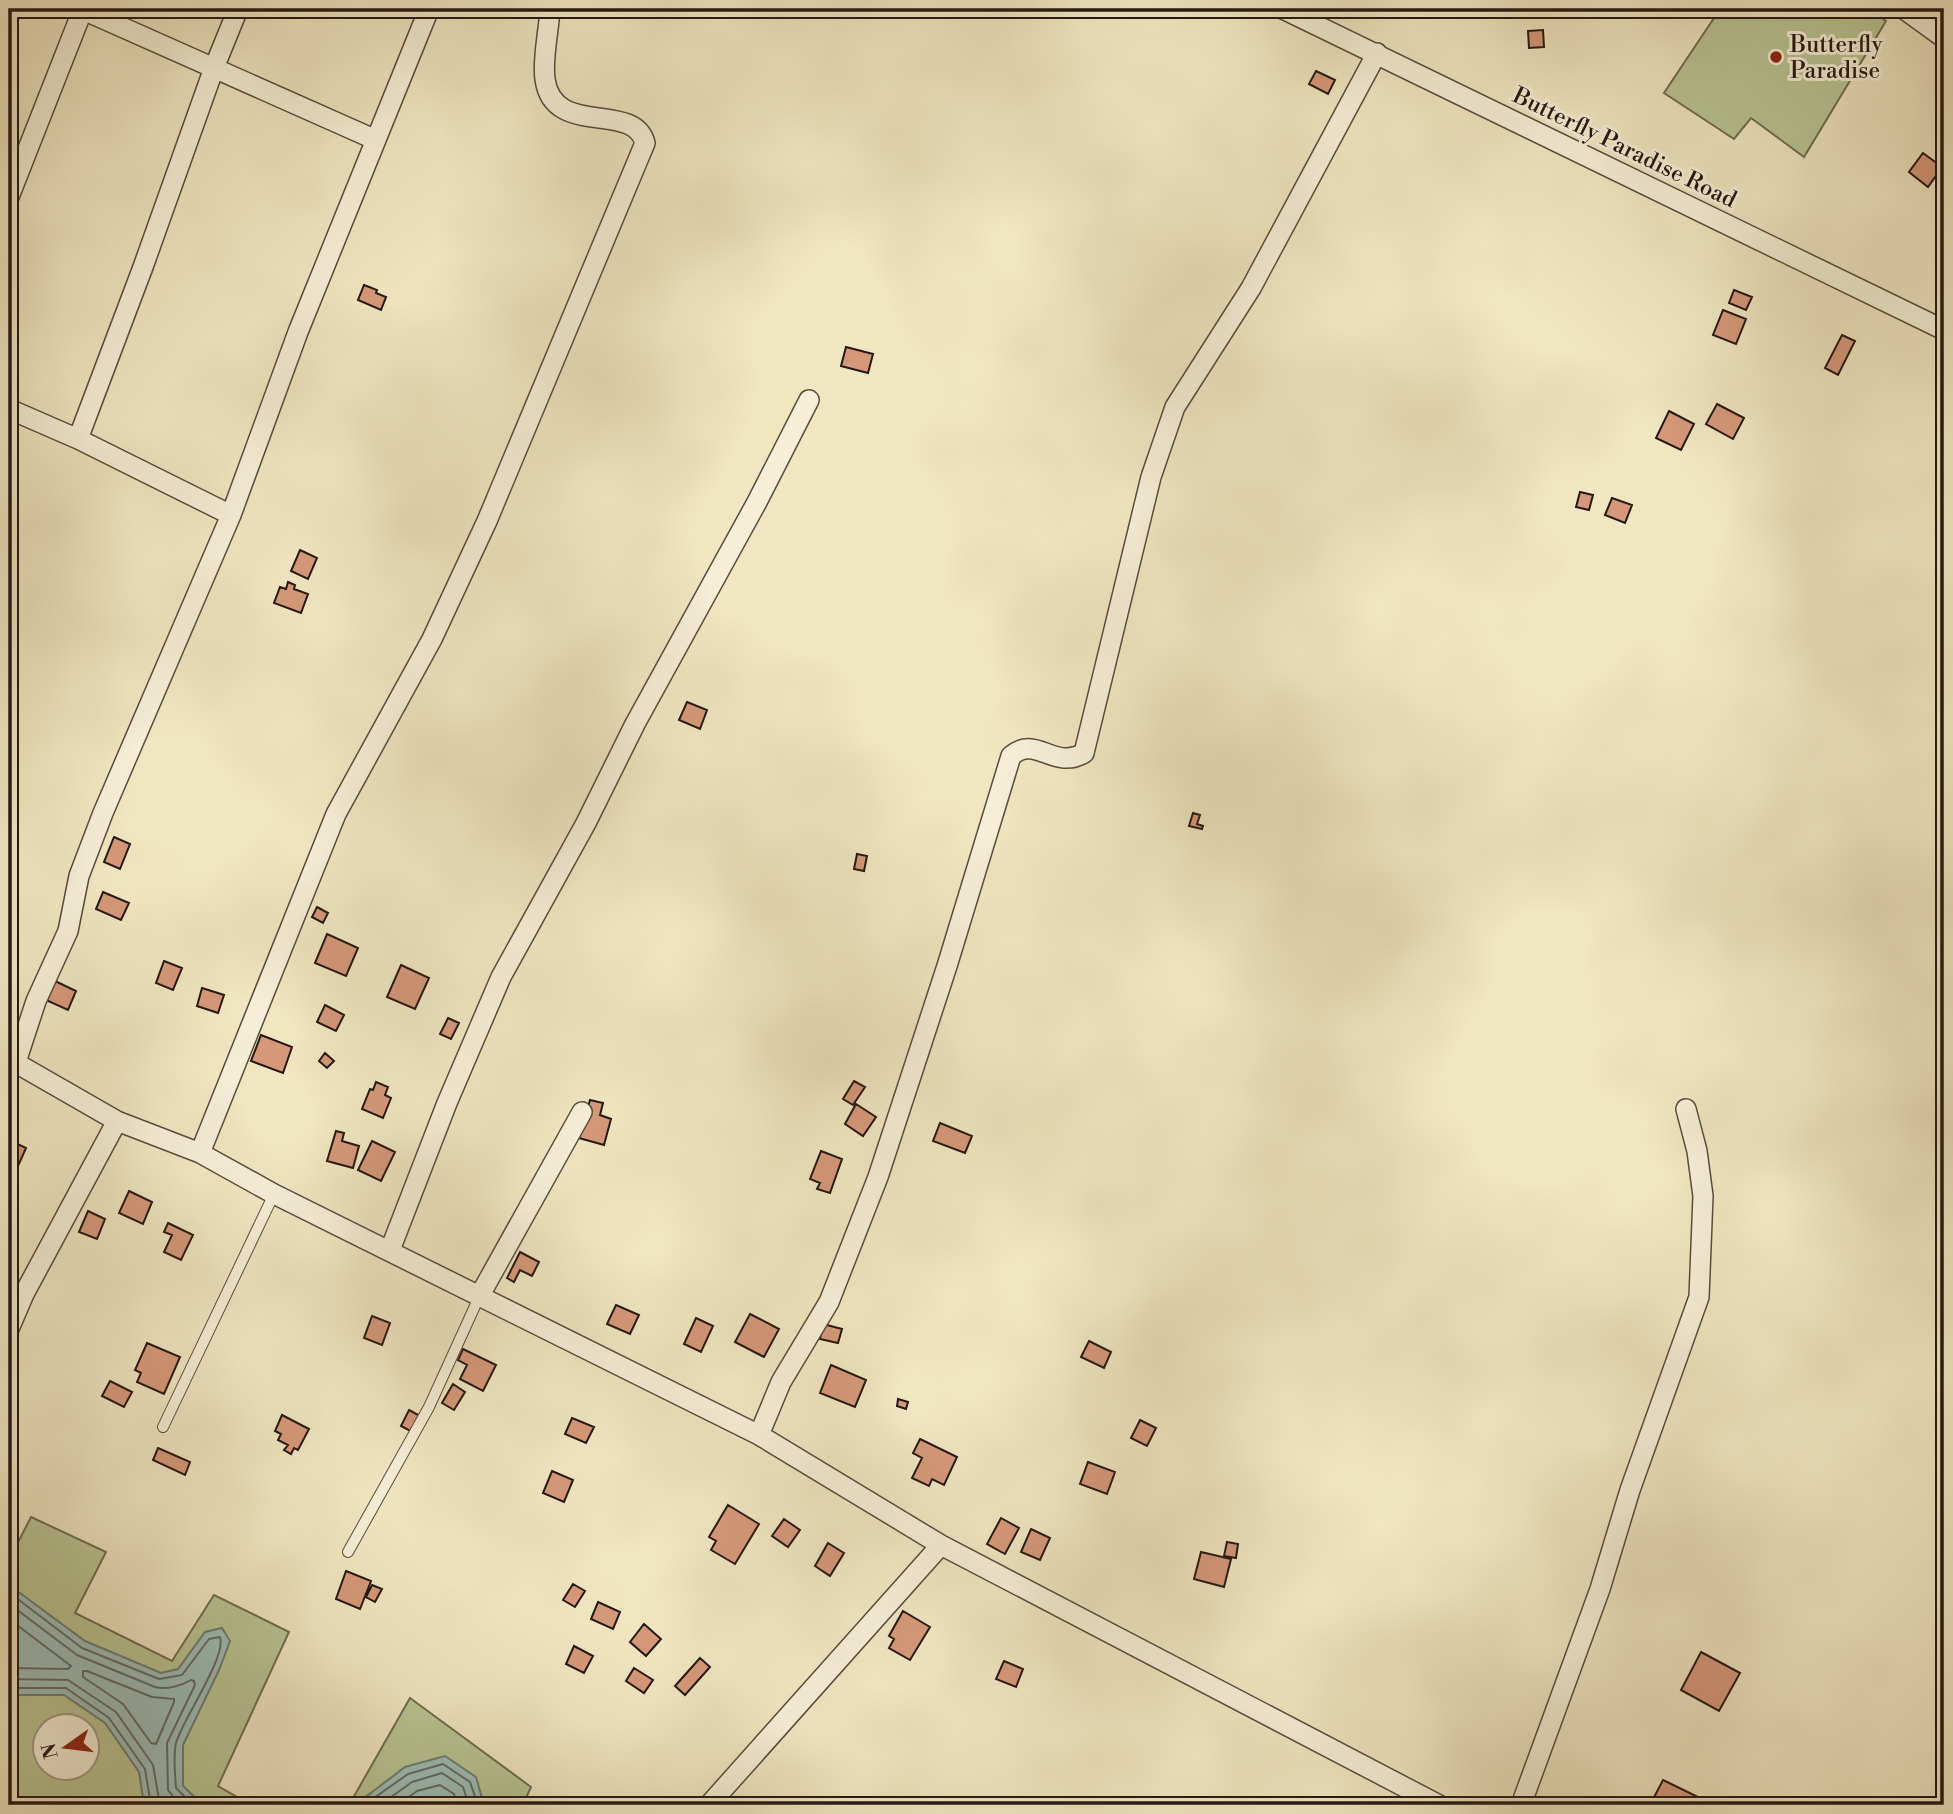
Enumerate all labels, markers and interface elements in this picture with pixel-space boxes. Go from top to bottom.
place label: Butterfly Paradise [1789,31,1883,85]
marker: Butterfly Paradise [1768,49,1784,65]
street label: Butterfly Paradise Road [1507,81,1741,214]
north arrow [32,1713,102,1783]
text: N [37,1741,64,1761]

